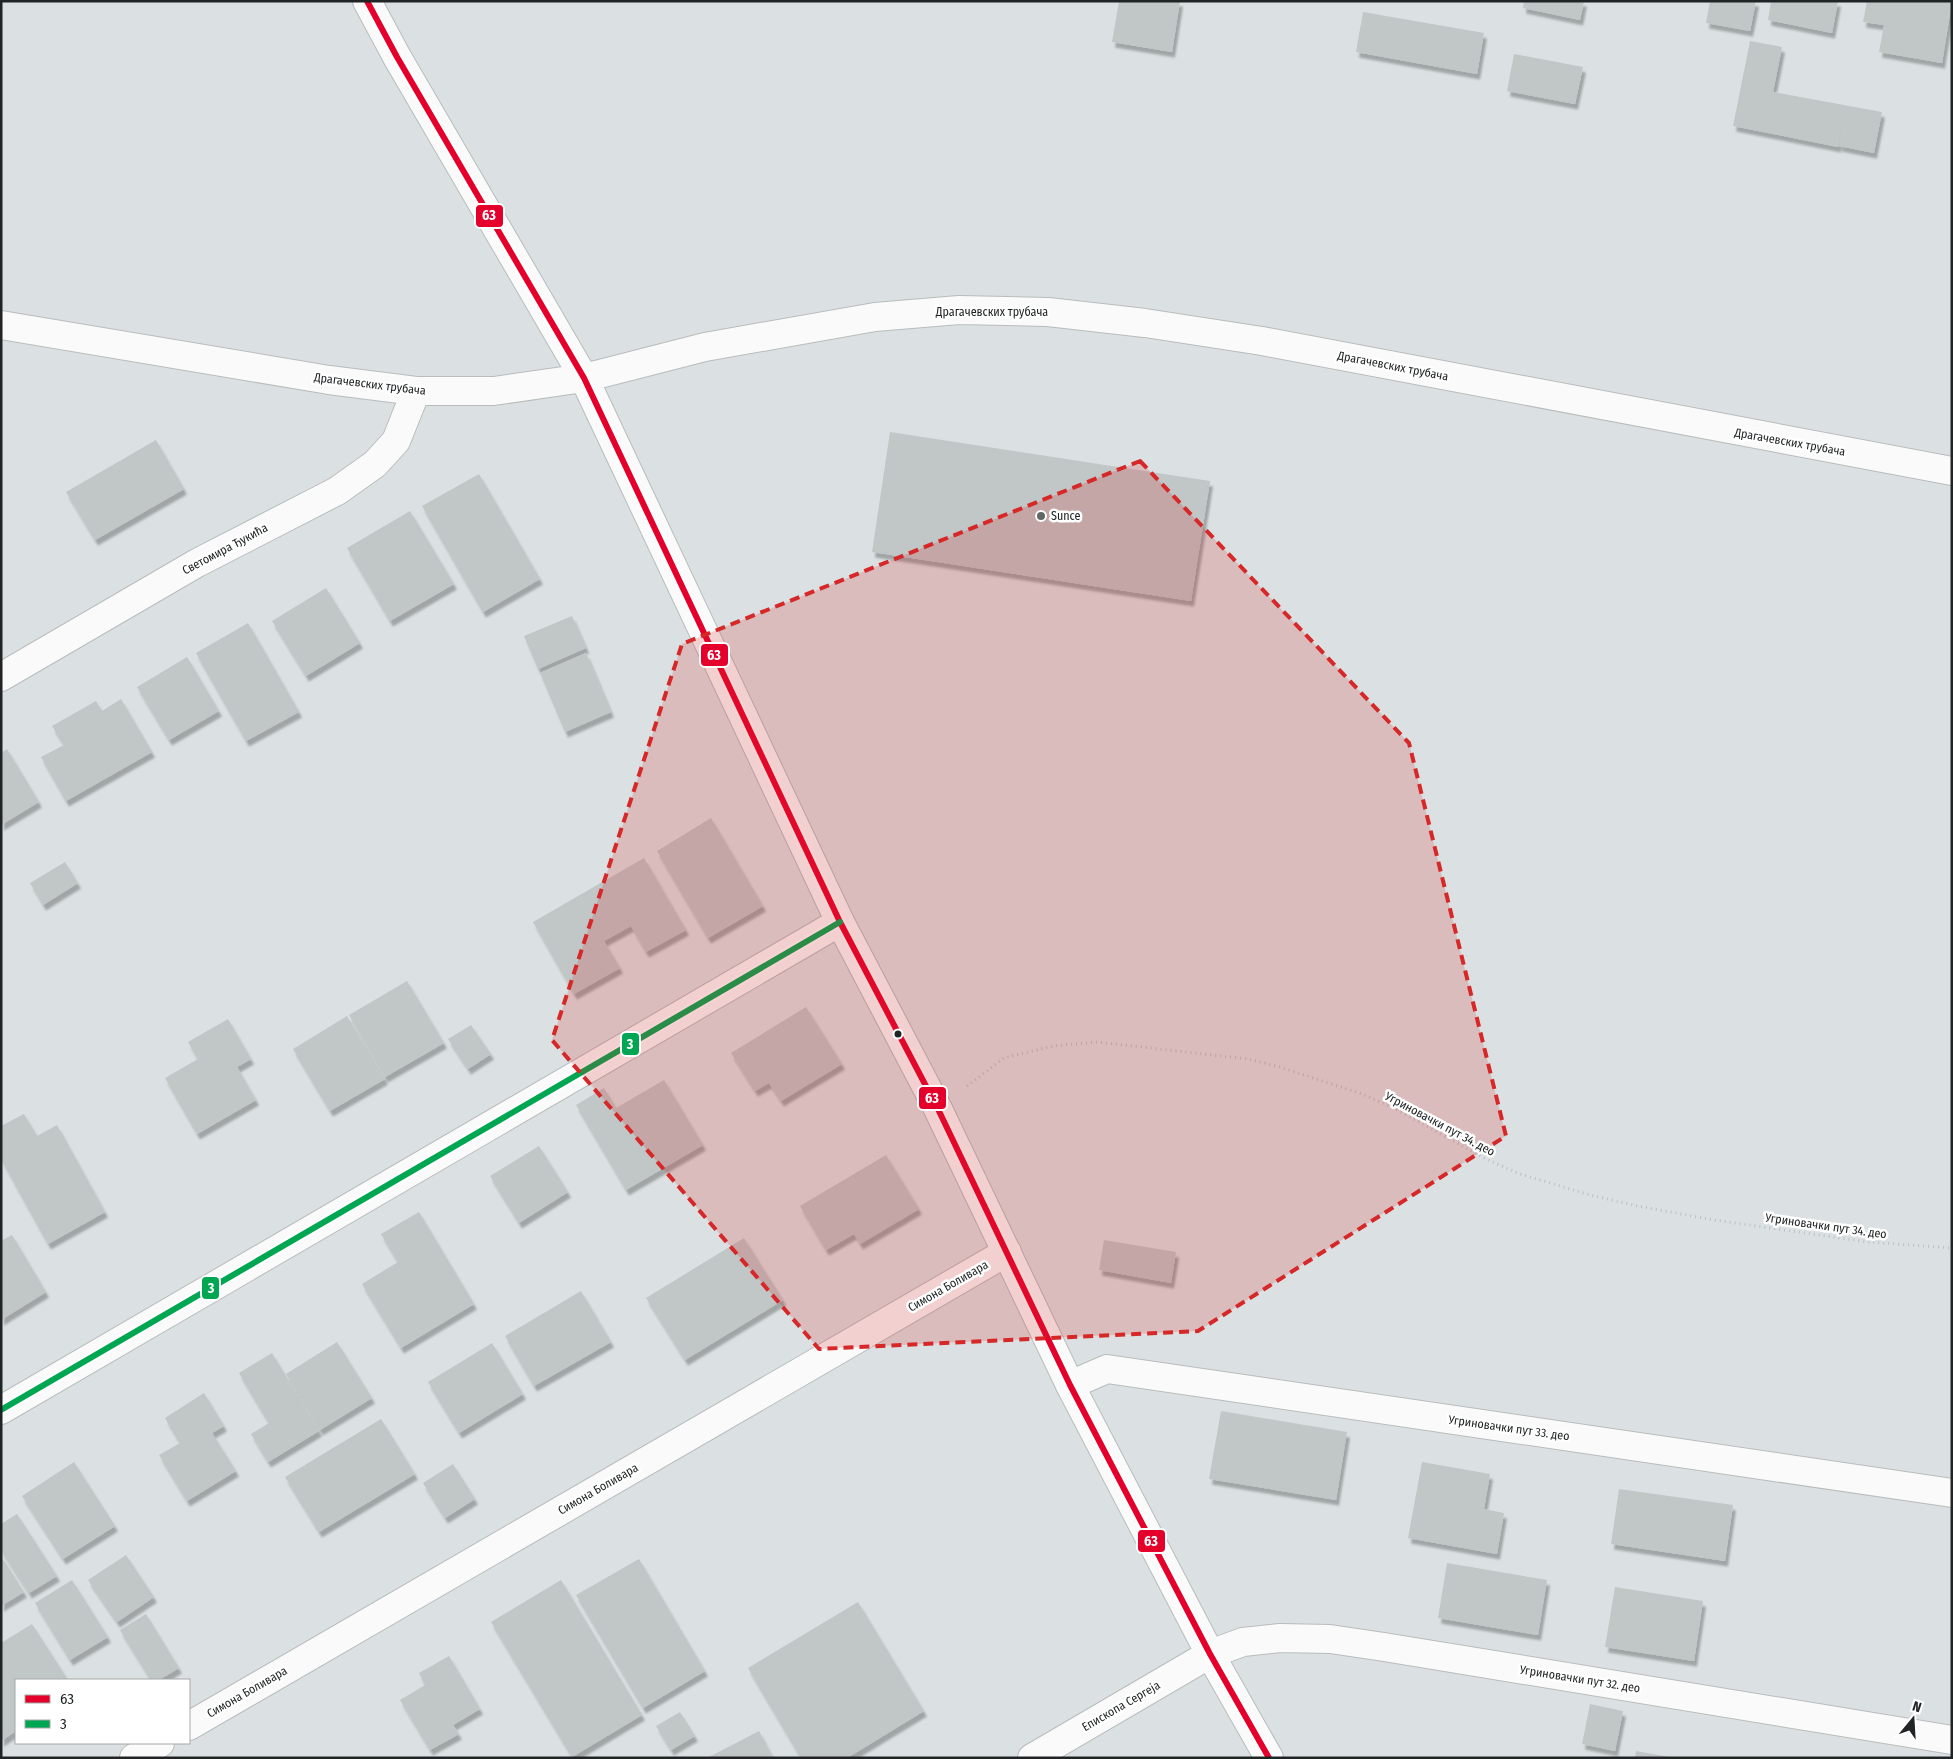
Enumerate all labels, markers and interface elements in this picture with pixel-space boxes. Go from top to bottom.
line badge: 63 [475,204,504,228]
text: 63 [482,207,496,224]
street label: Драгачевских трубача [935,305,1048,319]
street label: Драгачевских трубача [1336,348,1450,384]
street label: Драгачевских трубача [312,370,427,398]
street label: Драгачевских трубача [1732,425,1847,459]
place label: Sunce [1051,509,1080,523]
marker: Sunce [1035,510,1047,522]
street label: Светомира Ђукића [180,521,270,577]
line badge: 63 [700,643,729,667]
text: 63 [707,647,721,664]
unlabelled marker [893,1029,903,1039]
line badge: 3 [621,1032,640,1056]
text: 3 [626,1036,634,1053]
line badge: 63 [918,1086,947,1110]
street label: Угриновачки пут 34. део [1382,1089,1497,1159]
text: 63 [925,1090,939,1107]
street label: Угриновачки пут 34. део [1763,1210,1888,1241]
street label: Симона Боливара [905,1257,991,1315]
line badge: 3 [201,1276,220,1300]
text: 3 [207,1280,215,1297]
street label: Угриновачки пут 33. део [1447,1412,1570,1443]
street label: Симона Боливара [555,1460,641,1518]
line badge: 63 [1137,1529,1166,1553]
text: 63 [1144,1533,1158,1550]
street label: Угриновачки пут 32. део [1518,1662,1641,1695]
street label: Симона Боливара [204,1663,290,1721]
street label: Епископа Сергеја [1080,1678,1163,1734]
legend [15,1679,190,1744]
text: 63 [60,1690,74,1708]
north arrow [1888,1694,1938,1744]
text: N [1910,1698,1923,1716]
text: 3 [60,1715,67,1733]

